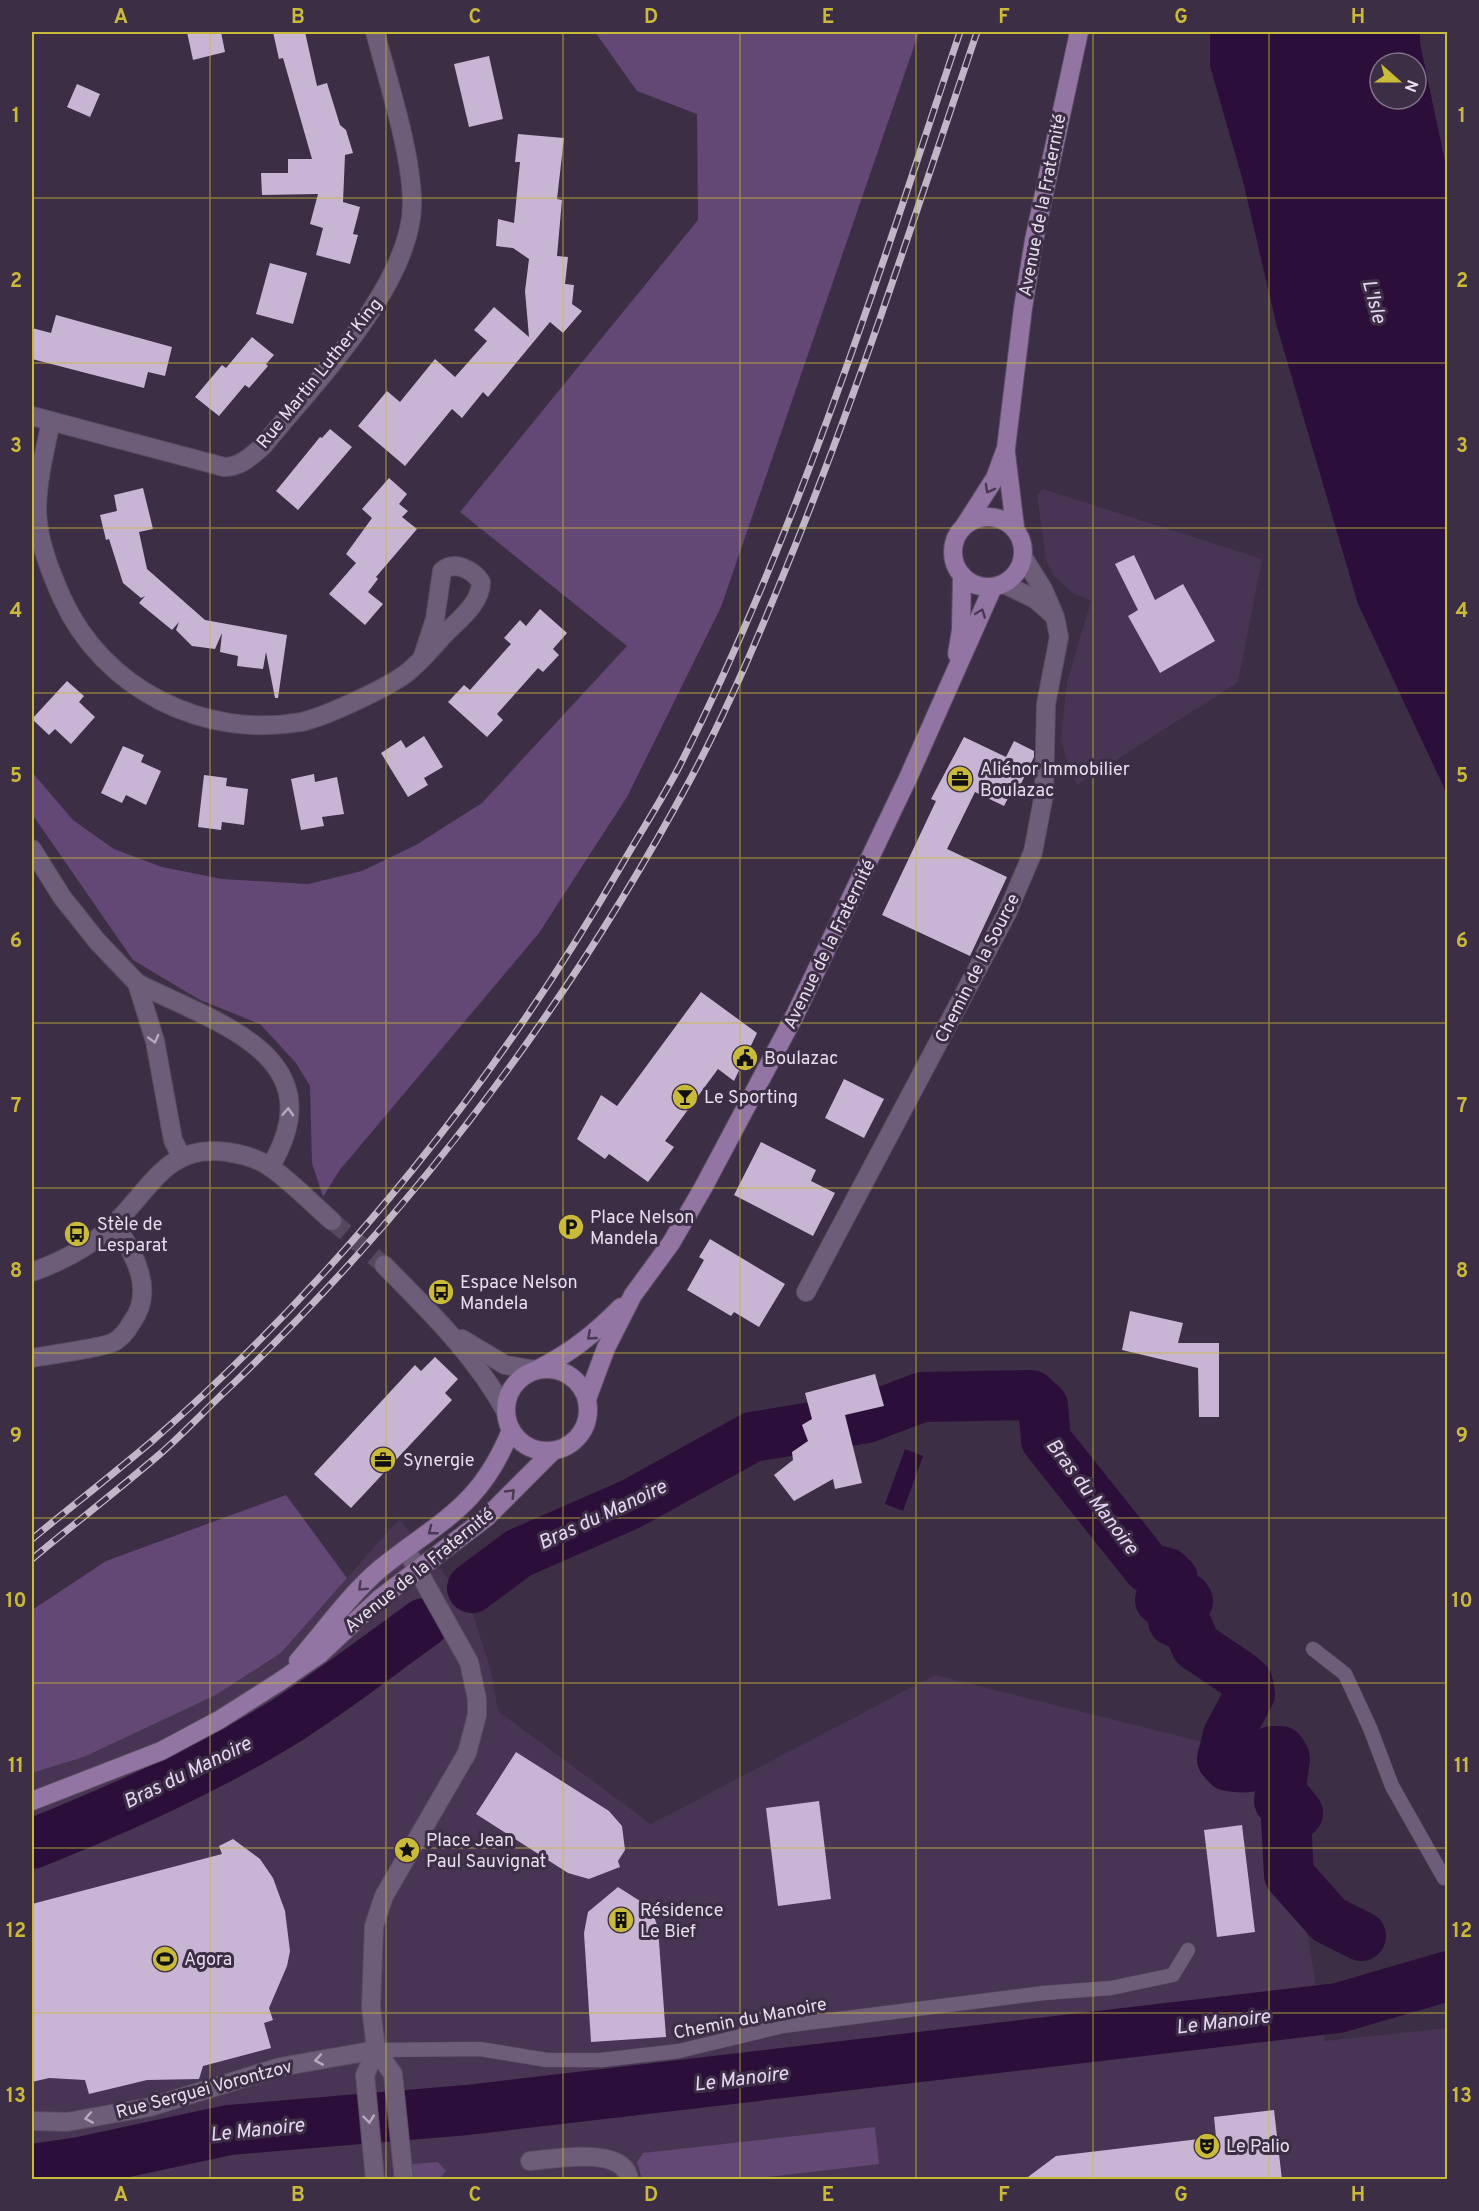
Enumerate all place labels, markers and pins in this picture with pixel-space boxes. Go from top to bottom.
place label: Aliénor Immobilier Boulazac [980,759,1130,803]
office icon: Aliénor Immobilier Boulazac [945,764,975,794]
public building icon: Boulazac [730,1043,760,1073]
place label: Boulazac [764,1048,838,1071]
bar icon: Le Sporting [670,1082,700,1112]
place label: Le Sporting [704,1087,798,1110]
place label: Place Nelson Mandela [590,1207,694,1251]
parking icon: Place Nelson Mandela [556,1212,586,1242]
place label: Stèle de Lesparat [97,1214,168,1258]
bus stop icon: Stèle de Lesparat [62,1219,92,1249]
place label: Espace Nelson Mandela [460,1272,578,1316]
bus stop icon: Espace Nelson Mandela [426,1277,456,1307]
office icon: Synergie [368,1445,398,1475]
place label: Synergie [403,1450,474,1473]
place label: Place Jean Paul Sauvignat [426,1830,546,1874]
place icon: Place Jean Paul Sauvignat [392,1835,422,1865]
place label: Résidence Le Bief [640,1900,723,1944]
building icon: Résidence Le Bief [606,1905,636,1935]
sports icon: Agora [150,1944,180,1974]
place label: Agora [184,1949,232,1972]
theatre icon: Le Palio [1192,2131,1222,2161]
place label: Le Palio [1226,2136,1290,2159]

